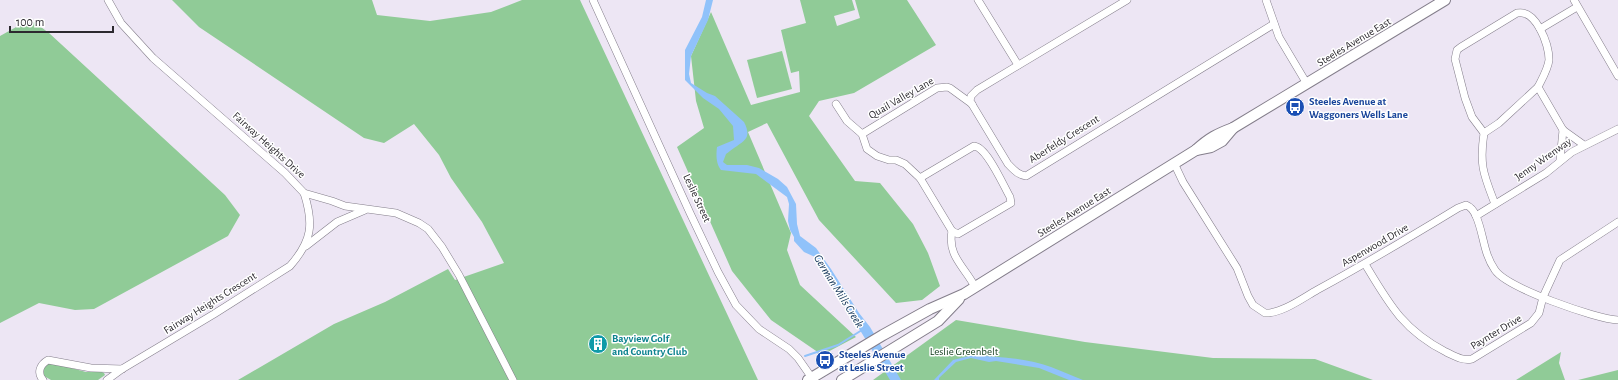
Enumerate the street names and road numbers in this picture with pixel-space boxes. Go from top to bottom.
street label: Steeles Avenue East [1315,15,1393,68]
street label: Quail Valley Lane [867,75,935,121]
street label: Fairway Heights Drive [231,110,307,180]
street label: Aberfeldy Crescent [1027,113,1101,165]
street label: Jenny Wrenway [1513,135,1573,182]
street label: Leslie Street [681,172,713,224]
street label: Steeles Avenue East [1035,185,1113,239]
street label: Aspenwood Drive [1340,221,1410,269]
street label: Fairway Heights Crescent [162,270,259,336]
street label: Paynter Drive [1469,312,1523,352]

